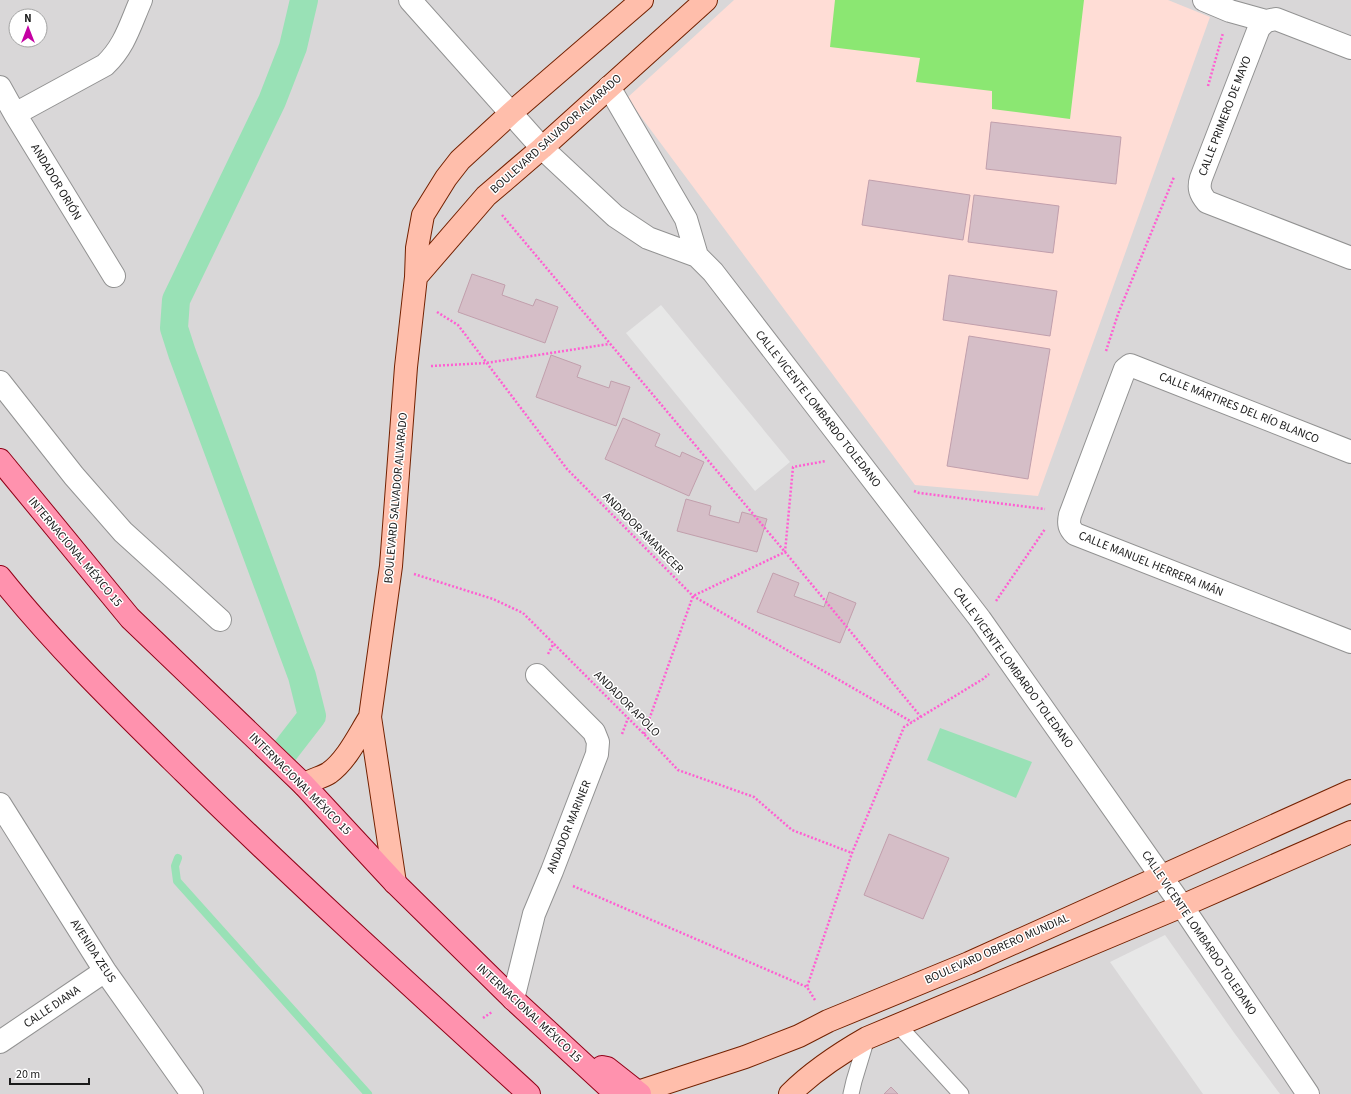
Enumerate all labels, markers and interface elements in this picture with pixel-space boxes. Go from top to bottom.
north arrow [8,8,48,48]
text: N [24,11,32,26]
street label: CALLE PRIMERO DE MAYO [1194,53,1256,179]
street label: BOULEVARD SALVADOR ALVARADO [487,70,625,198]
street label: ANDADOR ORIÓN [26,141,86,223]
street label: CALLE VICENTE LOMBARDO TOLEDANO [751,327,885,491]
street label: CALLE MÁRTIRES DEL RÍO BLANCO [1156,368,1322,448]
street label: BOULEVARD SALVADOR ALVARADO [380,412,412,584]
street label: ANDADOR AMANECER [599,489,687,577]
street label: INTERNACIONAL MÉXICO 15 [24,494,126,610]
street label: CALLE MANUEL HERRERA IMÁN [1076,527,1226,601]
street label: CALLE VICENTE LOMBARDO TOLEDANO [949,584,1077,752]
street label: ANDADOR APOLO [590,667,664,741]
street label: INTERNACIONAL MÉXICO 15 [245,729,355,839]
street label: ANDADOR MARINER [543,778,595,876]
street label: CALLE VICENTE LOMBARDO TOLEDANO [1137,847,1261,1019]
street label: BOULEVARD OBRERO MUNDIAL [922,909,1072,989]
street label: AVENIDA ZEUS [66,916,120,986]
street label: INTERNACIONAL MÉXICO 15 [473,960,585,1066]
street label: CALLE DIANA [20,981,84,1032]
scale bar [10,1060,89,1086]
text: 20 m [16,1066,40,1083]

